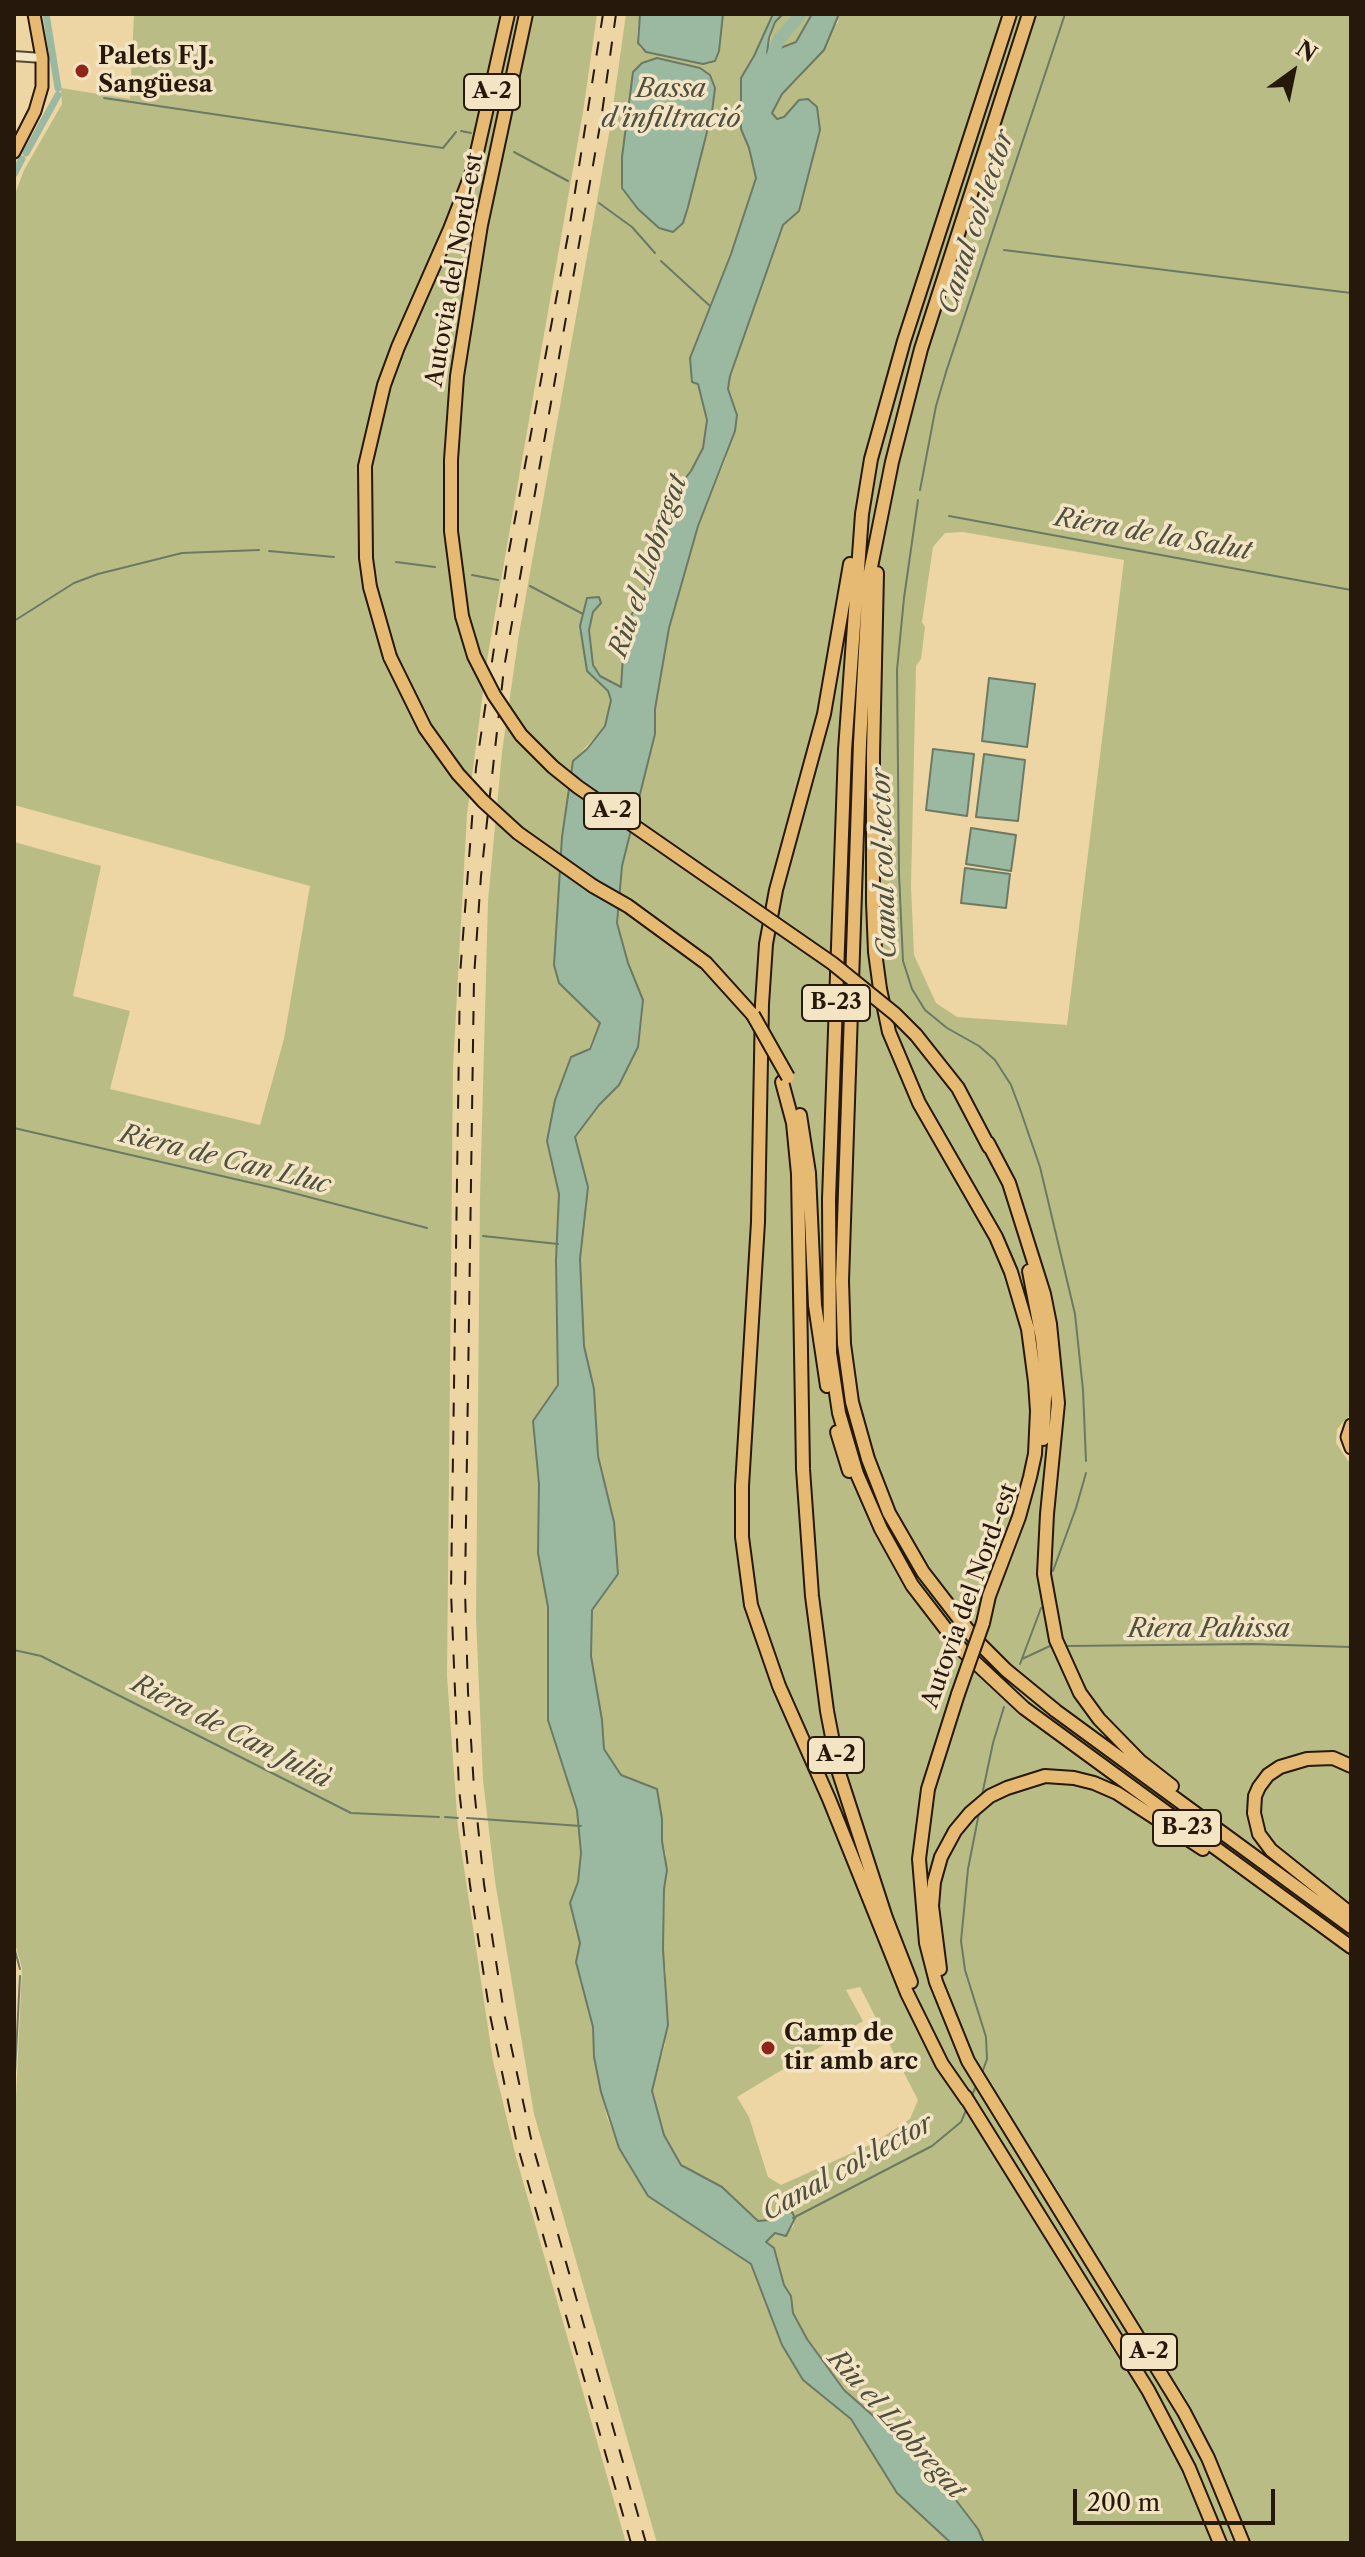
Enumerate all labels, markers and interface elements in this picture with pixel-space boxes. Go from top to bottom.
north arrow [1253,32,1333,112]
text: N [1291,35,1322,68]
place label: Palets F.J. Sangüesa [98,43,214,99]
marker: Palets F.J. Sangüesa [73,62,91,80]
water label: Bassa d'infiltració [601,73,741,134]
road number: A-2 [464,74,520,110]
water label: Canal col·lector [933,126,1021,318]
street label: Autovia del Nord-est [420,151,490,389]
water label: Riu el Llobregat [603,471,695,661]
water label: Riera de la Salut [1052,502,1254,568]
water label: Canal col·lector [866,767,904,959]
road number: A-2 [584,793,640,829]
road number: B-23 [802,985,870,1021]
water label: Riera de Can Lluc [117,1119,333,1201]
street label: Autovia del Nord-est [916,1480,1024,1712]
water label: Riera Pahissa [1128,1613,1290,1645]
water label: Riera de Can Julià [126,1668,336,1796]
road number: A-2 [808,1737,864,1773]
road number: B-23 [1153,1810,1221,1846]
place label: Camp de tir amb arc [784,2020,918,2076]
marker: Camp de tir amb arc [759,2039,777,2057]
water label: Canal col·lector [757,2108,939,2228]
road number: A-2 [1121,2334,1177,2370]
water label: Riu el Llobregat [821,2344,971,2506]
scale bar [1077,2473,1279,2523]
text: 200 m [1087,2488,1160,2517]

